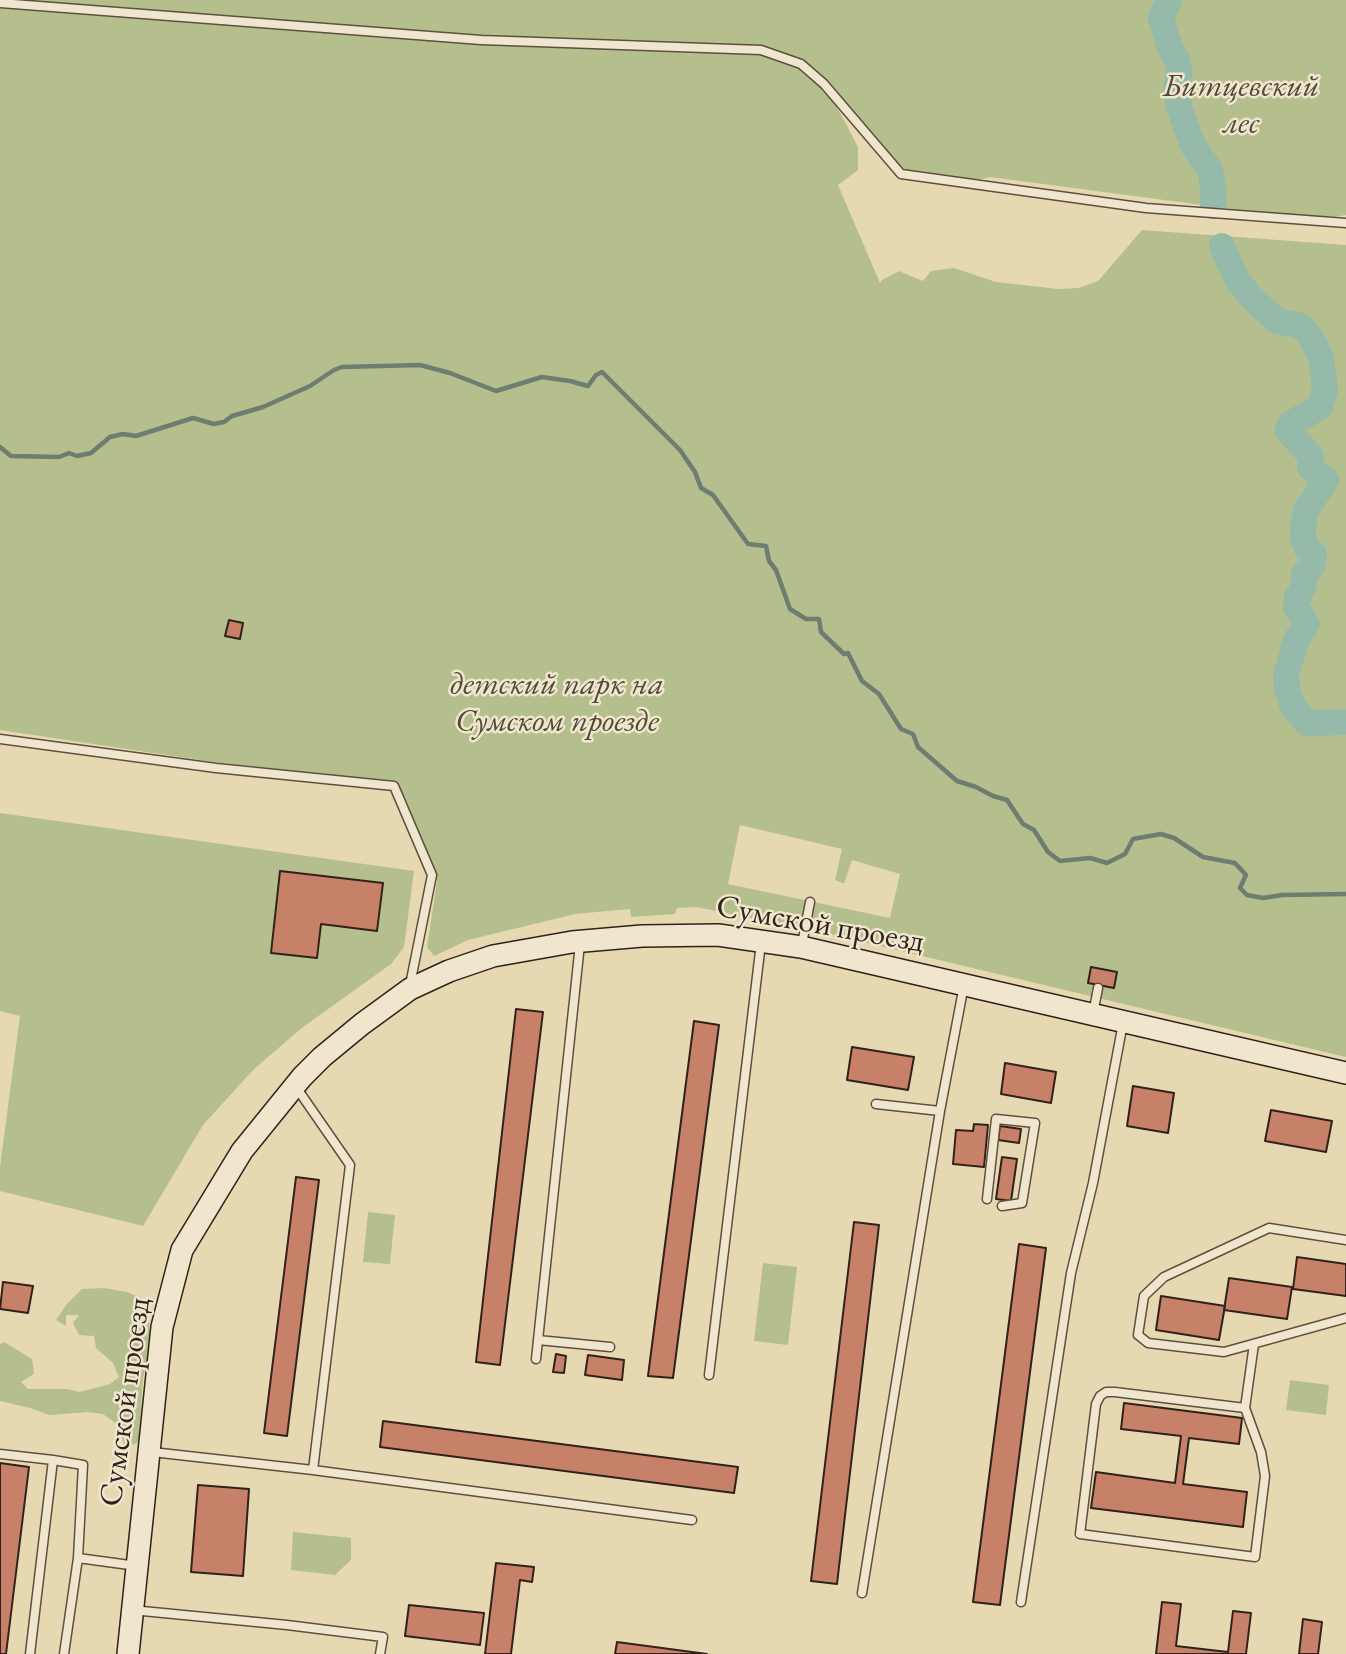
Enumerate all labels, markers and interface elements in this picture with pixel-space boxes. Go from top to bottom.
park label: Битцевский лес [1163,68,1319,143]
park label: детский парк на Сумском проезде [450,666,664,741]
street label: Сумской проезд [713,888,927,962]
street label: Сумской проезд [92,1295,160,1509]

